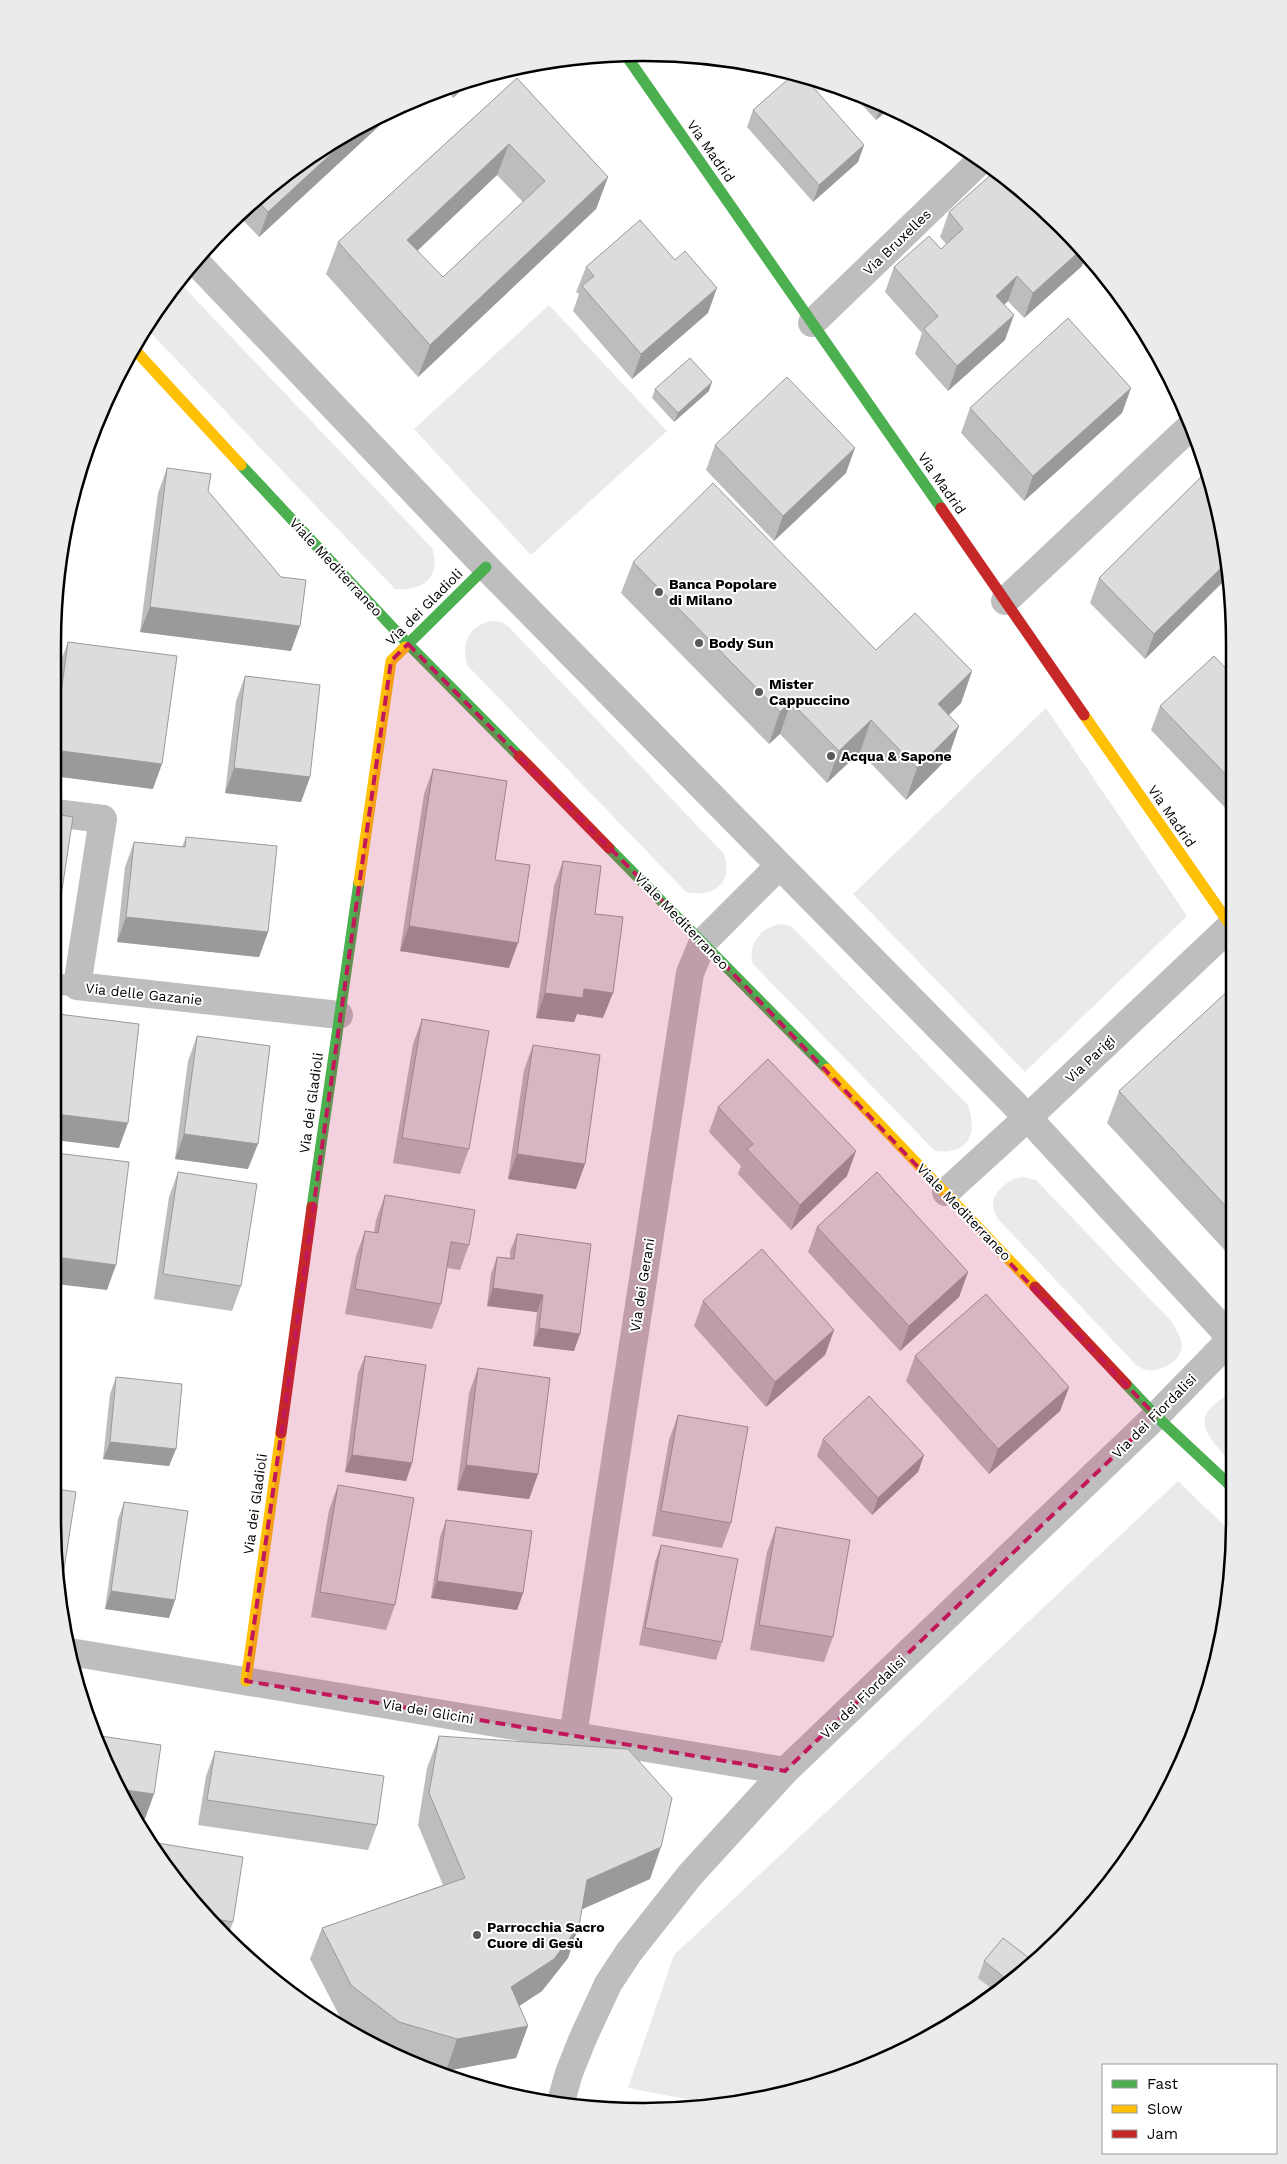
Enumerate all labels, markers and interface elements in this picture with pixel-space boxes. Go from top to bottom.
street label: Via Madrid [684,117,738,185]
street label: Via Bruxelles [860,206,934,278]
street label: Via Madrid [915,449,969,517]
street label: Viale Mediterraneo [286,515,386,619]
street label: Via dei Gladioli [382,565,466,649]
place label: Banca Popolare di Milano [669,576,777,608]
marker: Banca Popolare di Milano [653,586,665,598]
place label: Body Sun [709,635,774,651]
marker: Body Sun [693,637,705,649]
place label: Mister Cappuccino [769,676,850,708]
marker: Mister Cappuccino [753,686,765,698]
place label: Acqua & Sapone [841,748,952,764]
marker: Acqua & Sapone [825,750,837,762]
street label: Via Madrid [1145,782,1199,850]
street label: Viale Mediterraneo [632,869,732,973]
street label: Via delle Gazanie [85,980,203,1008]
street label: Via Parigi [1062,1032,1118,1086]
street label: Via dei Gladioli [296,1051,326,1155]
street label: Viale Mediterraneo [914,1160,1014,1264]
street label: Via dei Gerani [627,1237,657,1333]
street label: Via dei Fiordalisi [1109,1371,1199,1461]
street label: Via dei Gladioli [240,1452,270,1556]
street label: Via dei Fiordalisi [817,1652,909,1742]
street label: Via dei Glicini [381,1695,475,1727]
place label: Parrocchia Sacro Cuore di Gesù [487,1919,605,1951]
marker: Parrocchia Sacro Cuore di Gesù [471,1929,483,1941]
legend [1102,2064,1277,2154]
text: Fast [1147,2075,1179,2093]
text: Slow [1147,2100,1183,2118]
text: Jam [1147,2125,1178,2143]

